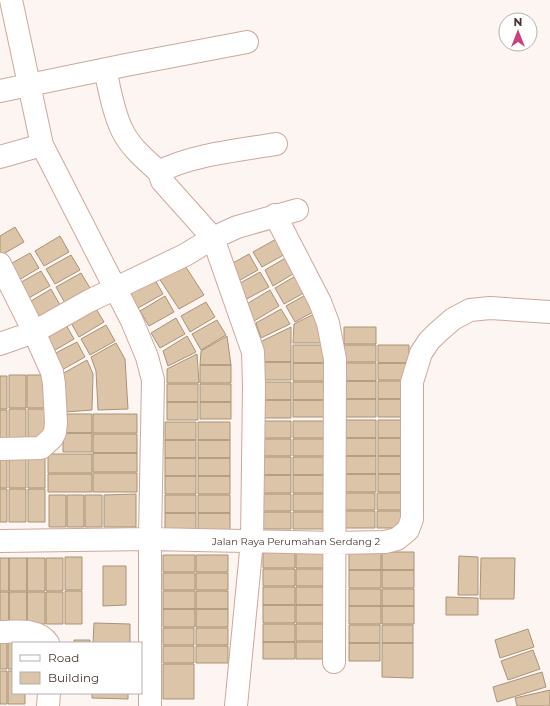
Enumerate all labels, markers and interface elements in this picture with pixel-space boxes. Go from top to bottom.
north arrow [498,12,538,52]
text: N [514,15,522,29]
street label: Jalan Raya Perumahan Serdang 2 [211,535,381,548]
legend [12,642,142,694]
text: Road [48,650,79,665]
text: Building [48,670,99,685]

